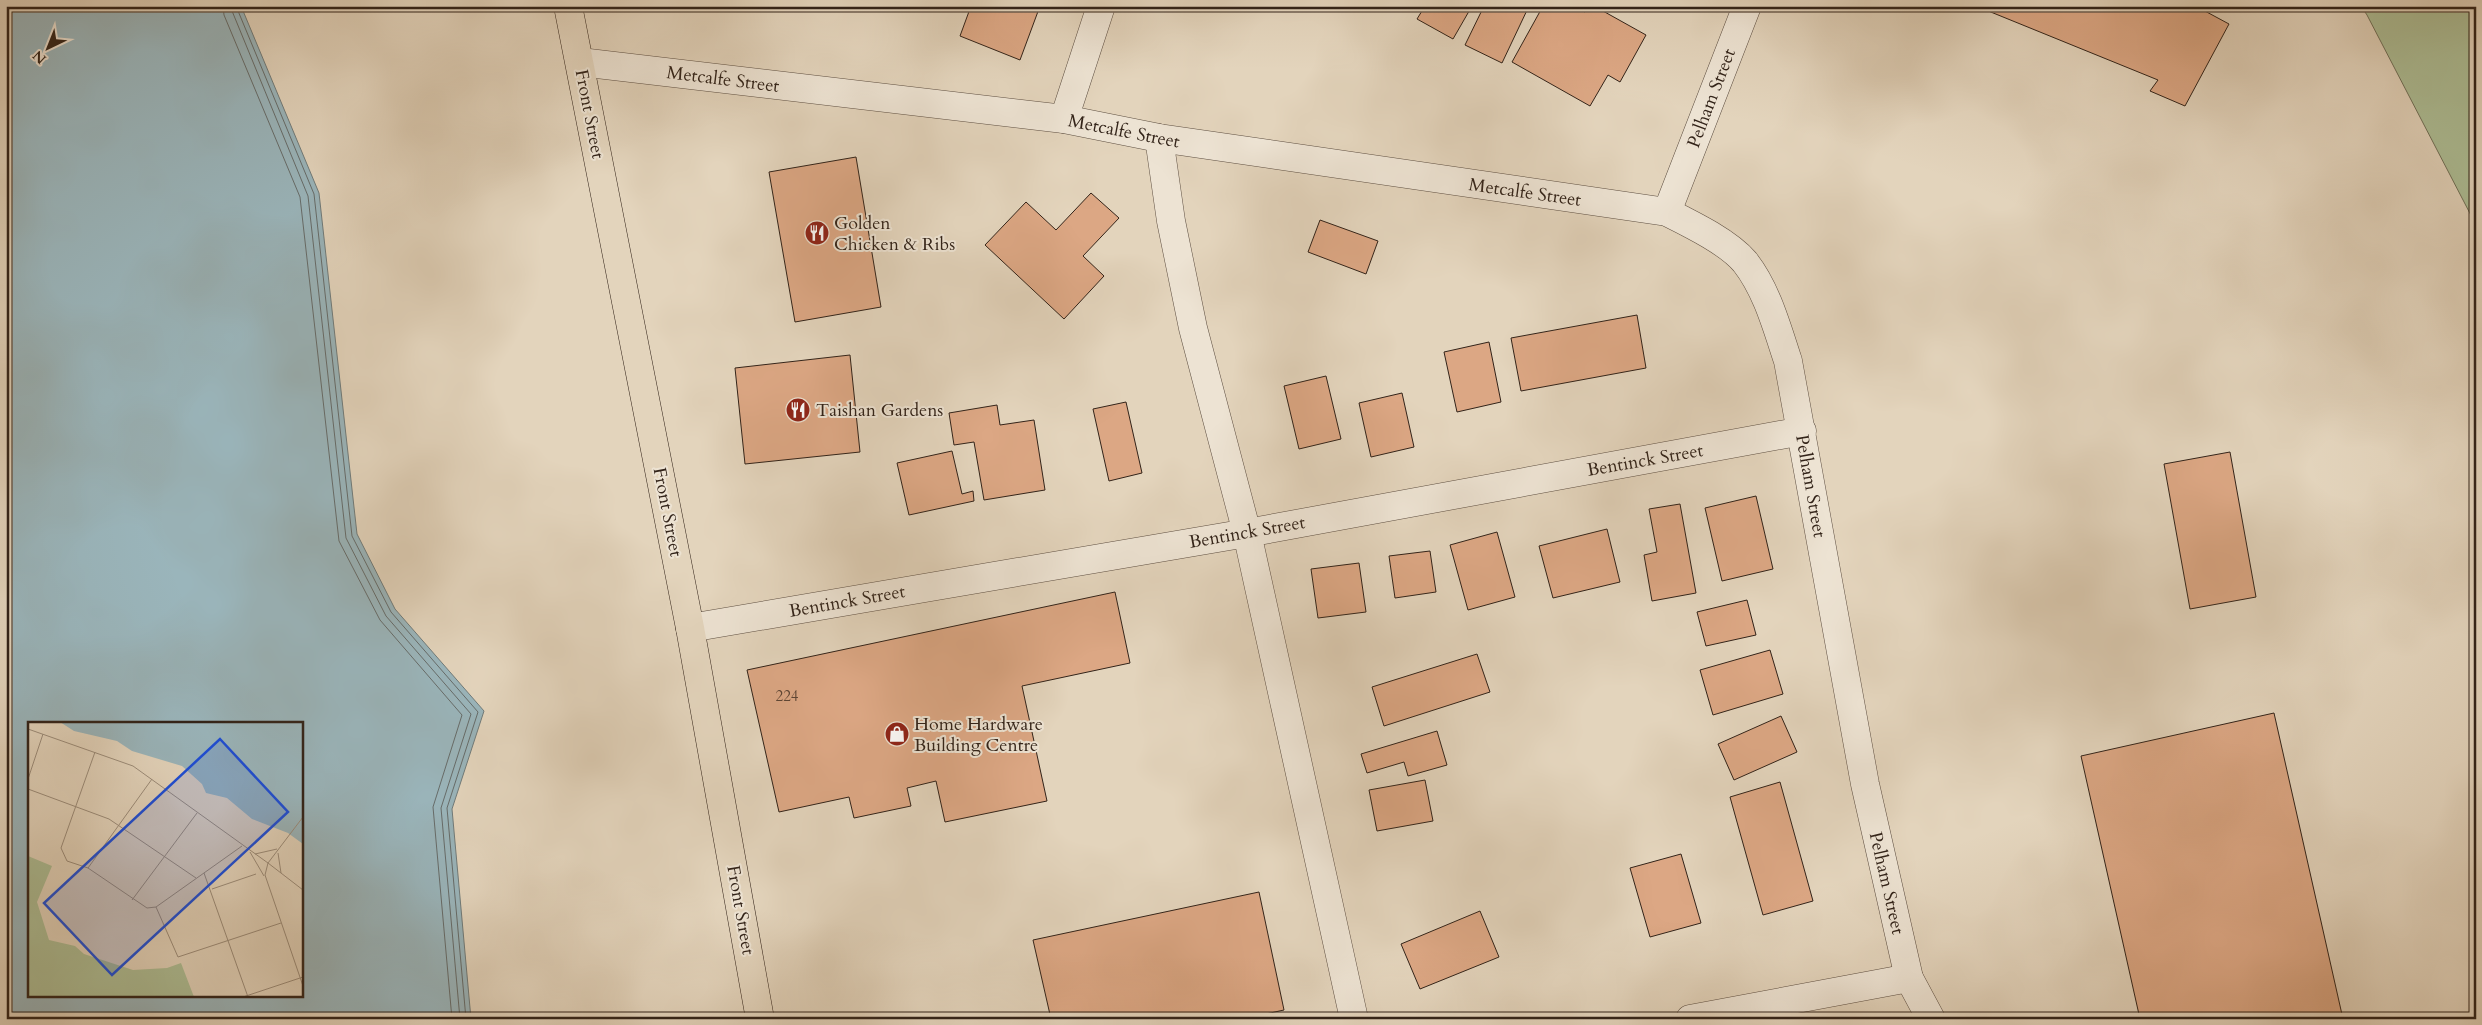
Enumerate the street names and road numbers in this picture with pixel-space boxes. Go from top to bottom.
street label: Pelham Street [1681,45,1742,151]
street label: Metcalfe Street [665,60,781,99]
street label: Front Street [569,67,610,161]
street label: Metcalfe Street [1066,108,1182,155]
street label: Metcalfe Street [1467,172,1583,213]
street label: Pelham Street [1789,432,1832,540]
street label: Bentinck Street [1585,438,1705,483]
street label: Front Street [647,465,688,559]
street label: Bentinck Street [1187,510,1307,555]
street label: Bentinck Street [787,579,907,624]
street label: Pelham Street [1863,829,1911,937]
street label: Front Street [720,863,761,957]

